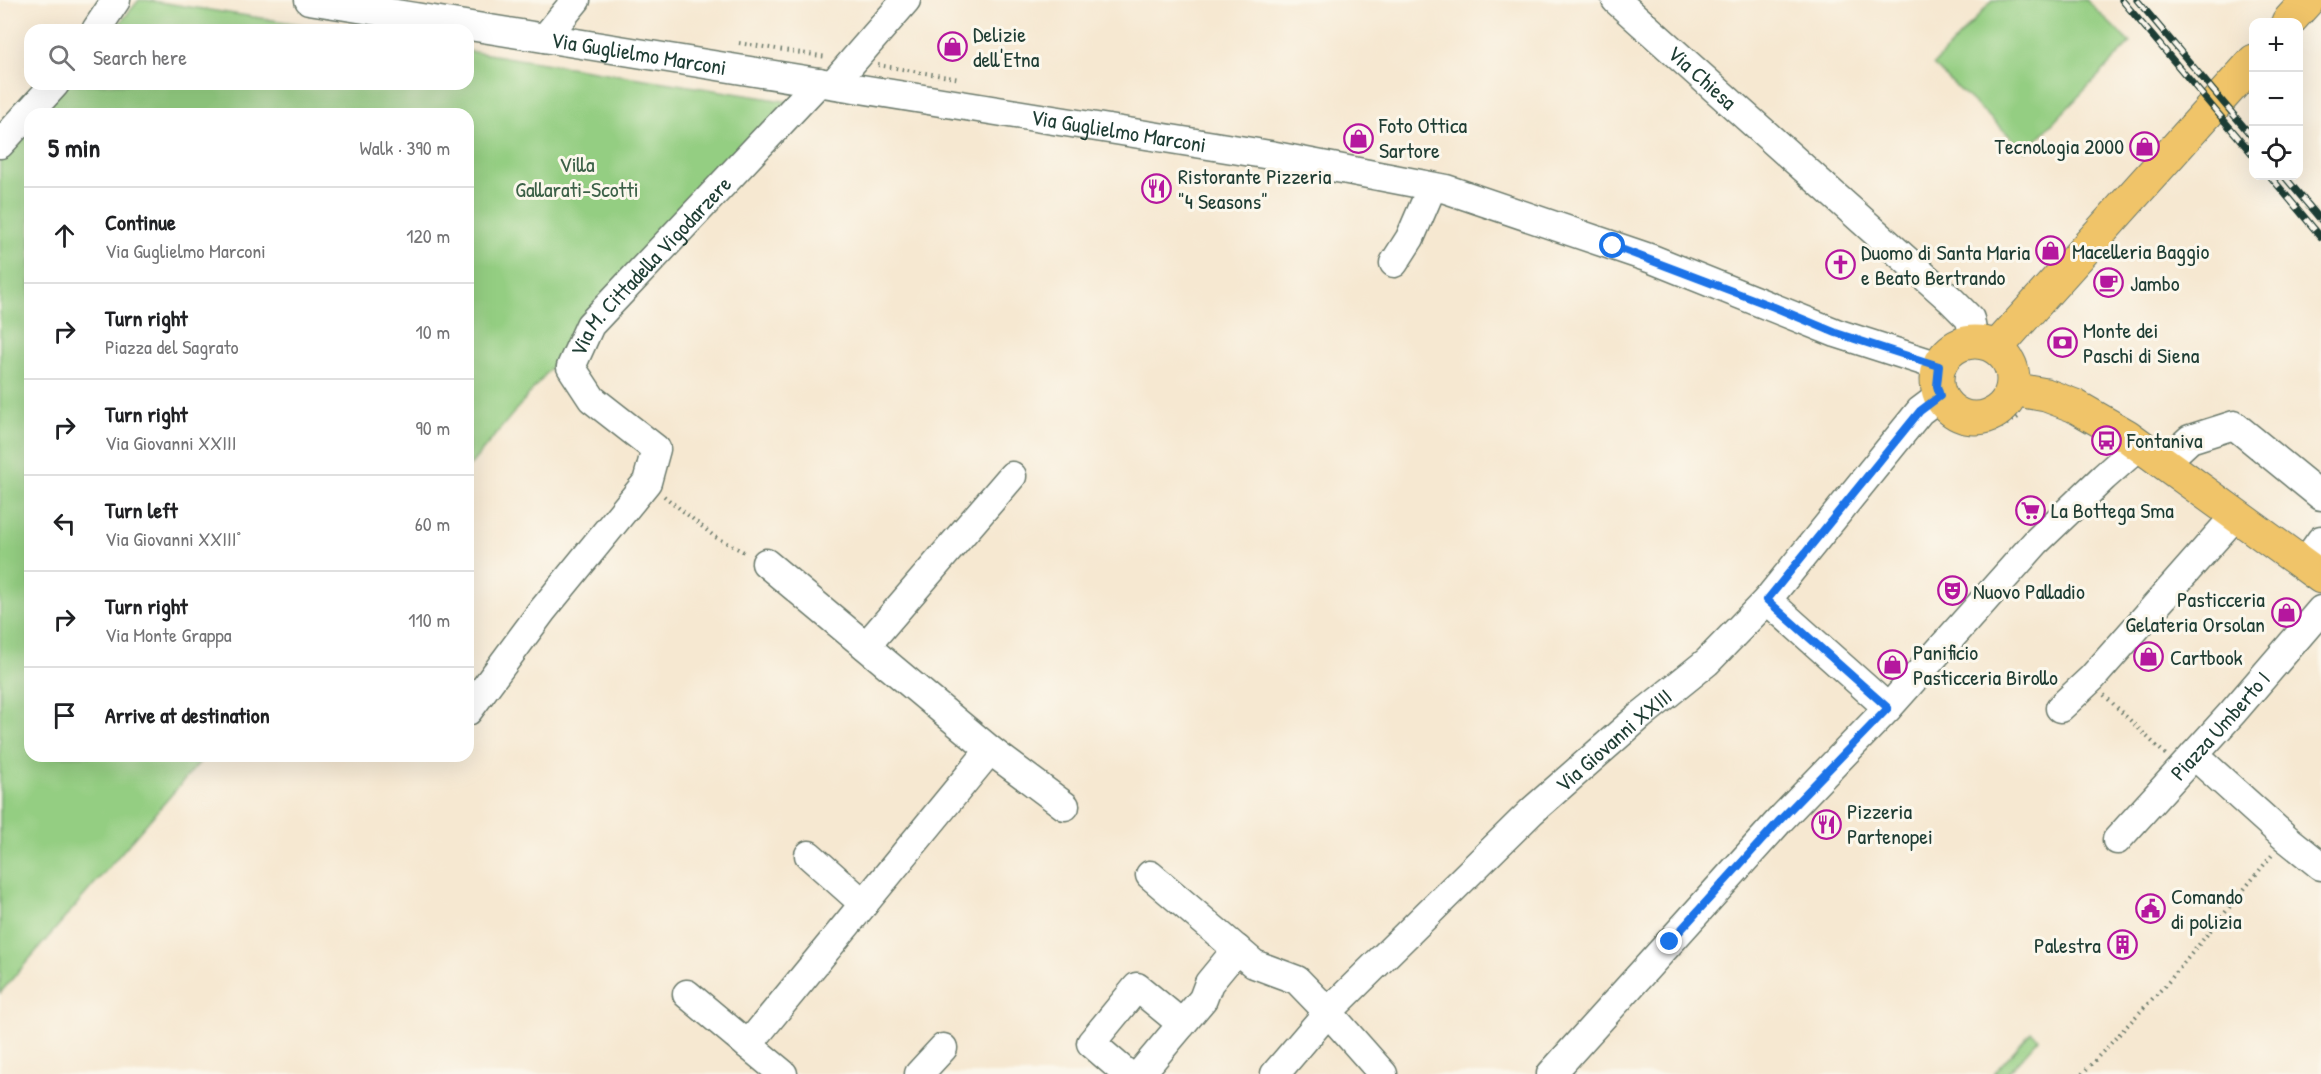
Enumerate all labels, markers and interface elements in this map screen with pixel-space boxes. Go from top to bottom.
map controls [2249,18,2303,180]
button: + [2249,18,2303,72]
place label: Delizie dell'Etna [973,19,1040,74]
search box [24,24,474,90]
street label: Via Guglielmo Marconi [549,24,729,82]
shop icon: Delizie dell'Etna [936,31,968,63]
street label: Via Chiesa [1661,38,1744,117]
icon: search [45,41,78,74]
text: Search here [93,42,187,72]
button: − [2249,72,2303,126]
street label: Via Guglielmo Marconi [1029,102,1208,159]
place label: Foto Ottica Sartore [1378,110,1467,165]
shop icon: Foto Ottica Sartore [1342,122,1374,154]
button: locate [2249,126,2303,180]
text: 5 min [48,130,100,165]
shop icon: Tecnologia 2000 [2129,130,2161,162]
place label: Tecnologia 2000 [1995,131,2124,161]
text: Walk · 390 m [360,134,450,161]
park label: Villa Gallarati-Scotti [515,149,639,204]
place label: Ristorante Pizzeria "4 Seasons" [1178,161,1332,216]
street label: Via M. Cittadella Vigodarzere [563,169,738,361]
restaurant icon: Ristorante Pizzeria "4 Seasons" [1141,173,1173,205]
text: Continue [105,207,176,237]
icon: ahead [48,219,81,252]
text: 120 m [406,222,450,249]
route start [1599,232,1625,258]
shop icon: Macelleria Baggio [2035,235,2067,267]
place label: Macelleria Baggio [2072,236,2210,266]
text: Via Guglielmo Marconi [105,237,266,264]
place label: Duomo di Santa Maria e Beato Bertrando [1861,237,2031,292]
church icon: Duomo di Santa Maria e Beato Bertrando [1824,249,1856,281]
cafe icon: Jambo [2093,267,2125,299]
place label: Jambo [2130,268,2180,298]
text: Turn right [105,303,188,333]
icon: right [48,315,81,348]
place label: Monte dei Paschi di Siena [2083,315,2200,370]
text: 10 m [416,318,450,345]
bank icon: Monte dei Paschi di Siena [2046,327,2078,359]
text: Piazza del Sagrato [105,333,239,360]
text: Turn right [105,399,188,429]
icon: right [48,411,81,444]
text: 90 m [416,414,450,441]
bus stop icon: Fontaniva [2090,424,2122,456]
place label: Fontaniva [2126,425,2203,455]
text: Via Giovanni XXIII [105,429,236,456]
supermarket icon: La Bottega Sma [2014,494,2046,526]
text: Turn left [105,495,178,525]
place label: La Bottega Sma [2051,495,2174,525]
icon: left [48,507,81,540]
text: 60 m [415,510,450,537]
text: Via Giovanni XXIII° [105,525,241,552]
theatre icon: Nuovo Palladio [1936,575,1968,607]
place label: Nuovo Palladio [1973,576,2085,606]
place label: Pasticceria Gelateria Orsolan [2125,584,2265,639]
text: Turn right [105,591,188,621]
shop icon: Pasticceria Gelateria Orsolan [2270,596,2302,628]
icon: right [48,603,81,636]
text: 110 m [408,606,450,633]
text: Via Monte Grappa [105,621,232,648]
place label: Panificio Pasticceria Birollo [1913,637,2058,692]
shop icon: Cartbook [2133,641,2165,673]
place label: Cartbook [2170,642,2243,672]
shop icon: Panificio Pasticceria Birollo [1876,649,1908,681]
street label: Piazza Umberto I [2163,665,2277,787]
street label: Via Giovanni XXIII [1549,681,1678,799]
icon: arrive [48,699,81,732]
text: Arrive at destination [105,700,270,730]
place label: Pizzeria Partenopei [1847,796,1933,851]
restaurant icon: Pizzeria Partenopei [1810,808,1842,840]
place label: Comando di polizia [2171,881,2243,936]
public building icon: Comando di polizia [2134,893,2166,925]
route end [1656,928,1682,954]
building icon: Palestra [2106,929,2138,961]
place label: Palestra [2034,930,2101,960]

